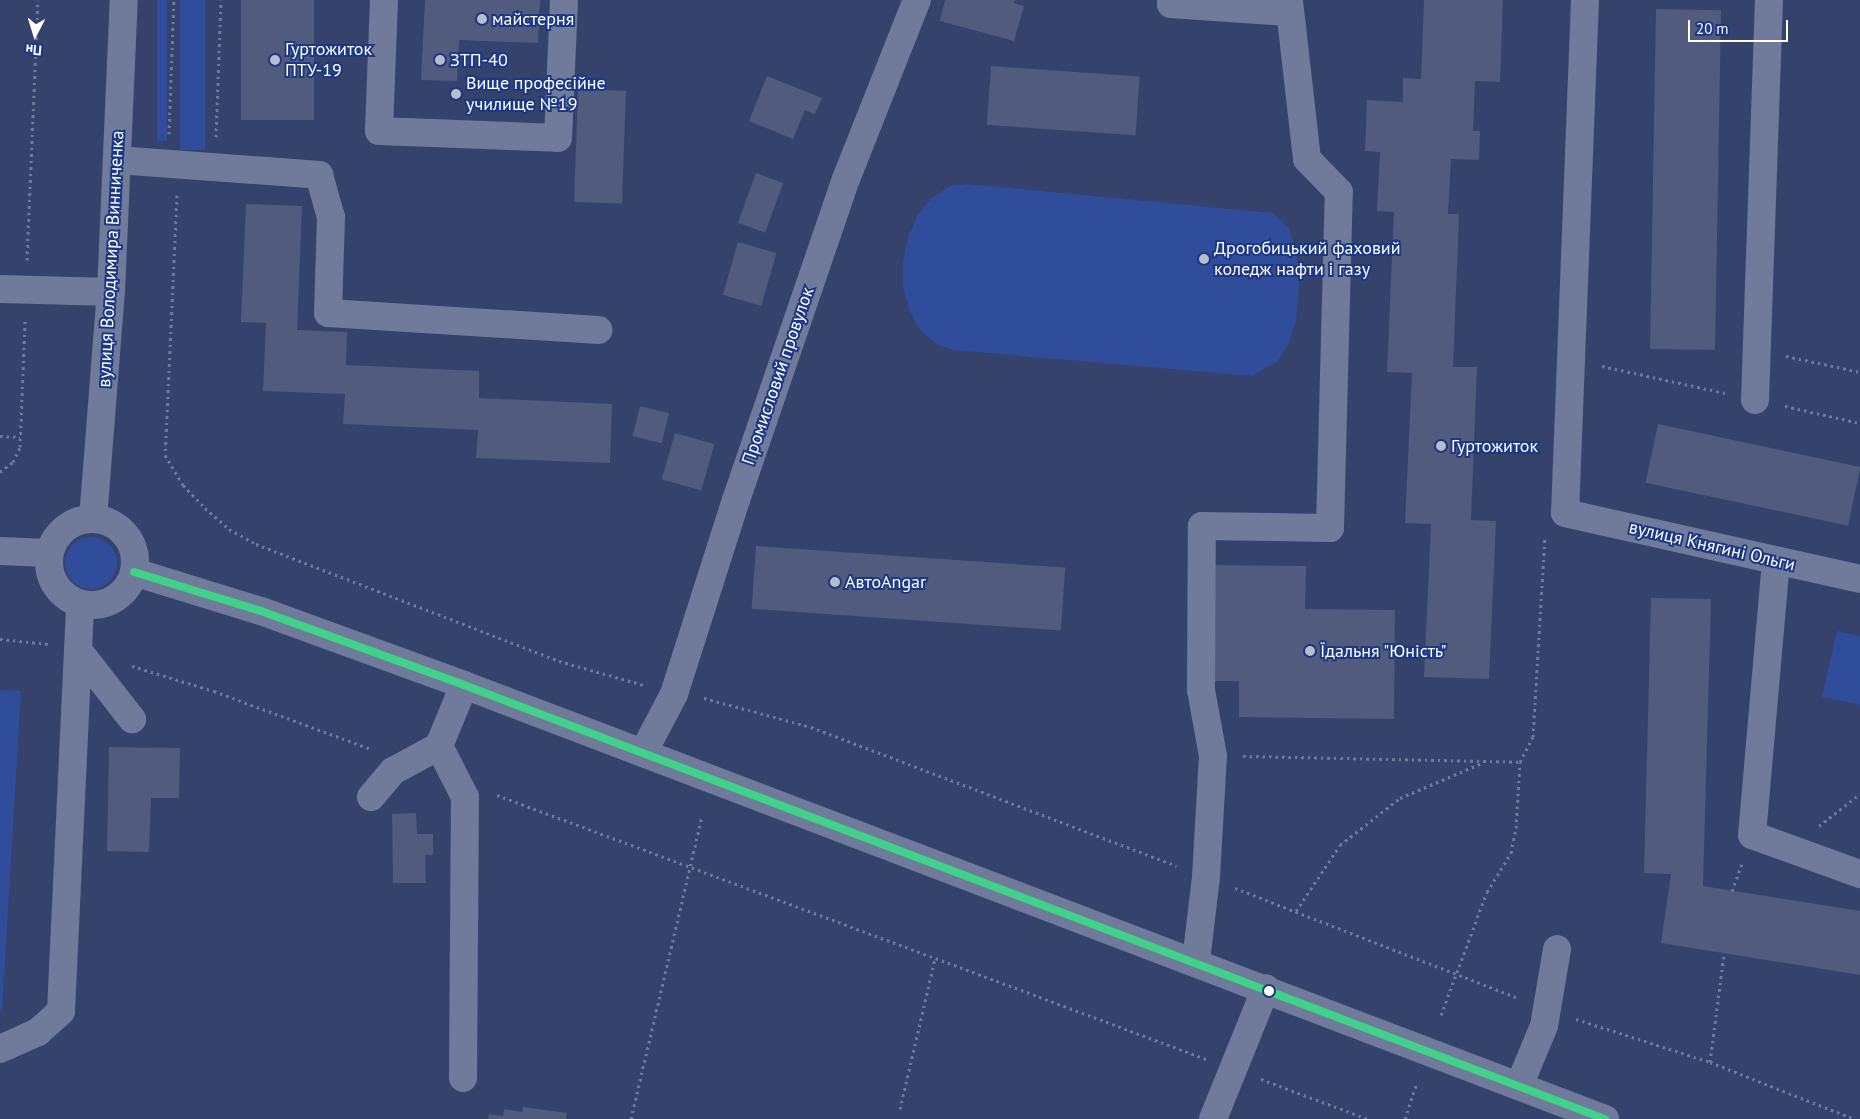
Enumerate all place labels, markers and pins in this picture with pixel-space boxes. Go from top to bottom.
place label: майстерня [492,8,574,30]
marker: майстерня [476,13,488,25]
place label: Гуртожиток ПТУ-19 [285,39,372,82]
place label: ЗТП-40 [450,49,508,71]
marker: Гуртожиток ПТУ-19 [269,54,281,66]
marker: ЗТП-40 [434,54,446,66]
place label: Вище професійне училище №19 [466,73,606,116]
marker: Вище професійне училище №19 [450,88,462,100]
place label: Дрогобицький фаховий коледж нафти і газу [1214,238,1401,280]
marker: Дрогобицький фаховий коледж нафти і газу [1198,253,1210,265]
place label: Гуртожиток [1451,435,1538,457]
marker: Гуртожиток [1435,440,1447,452]
place label: АвтоAngar [845,571,926,593]
marker: АвтоAngar [829,576,841,588]
place label: Їдальня "Юність" [1320,640,1448,662]
marker: Їдальня "Юність" [1304,645,1316,657]
unlabelled marker [1264,986,1274,996]

